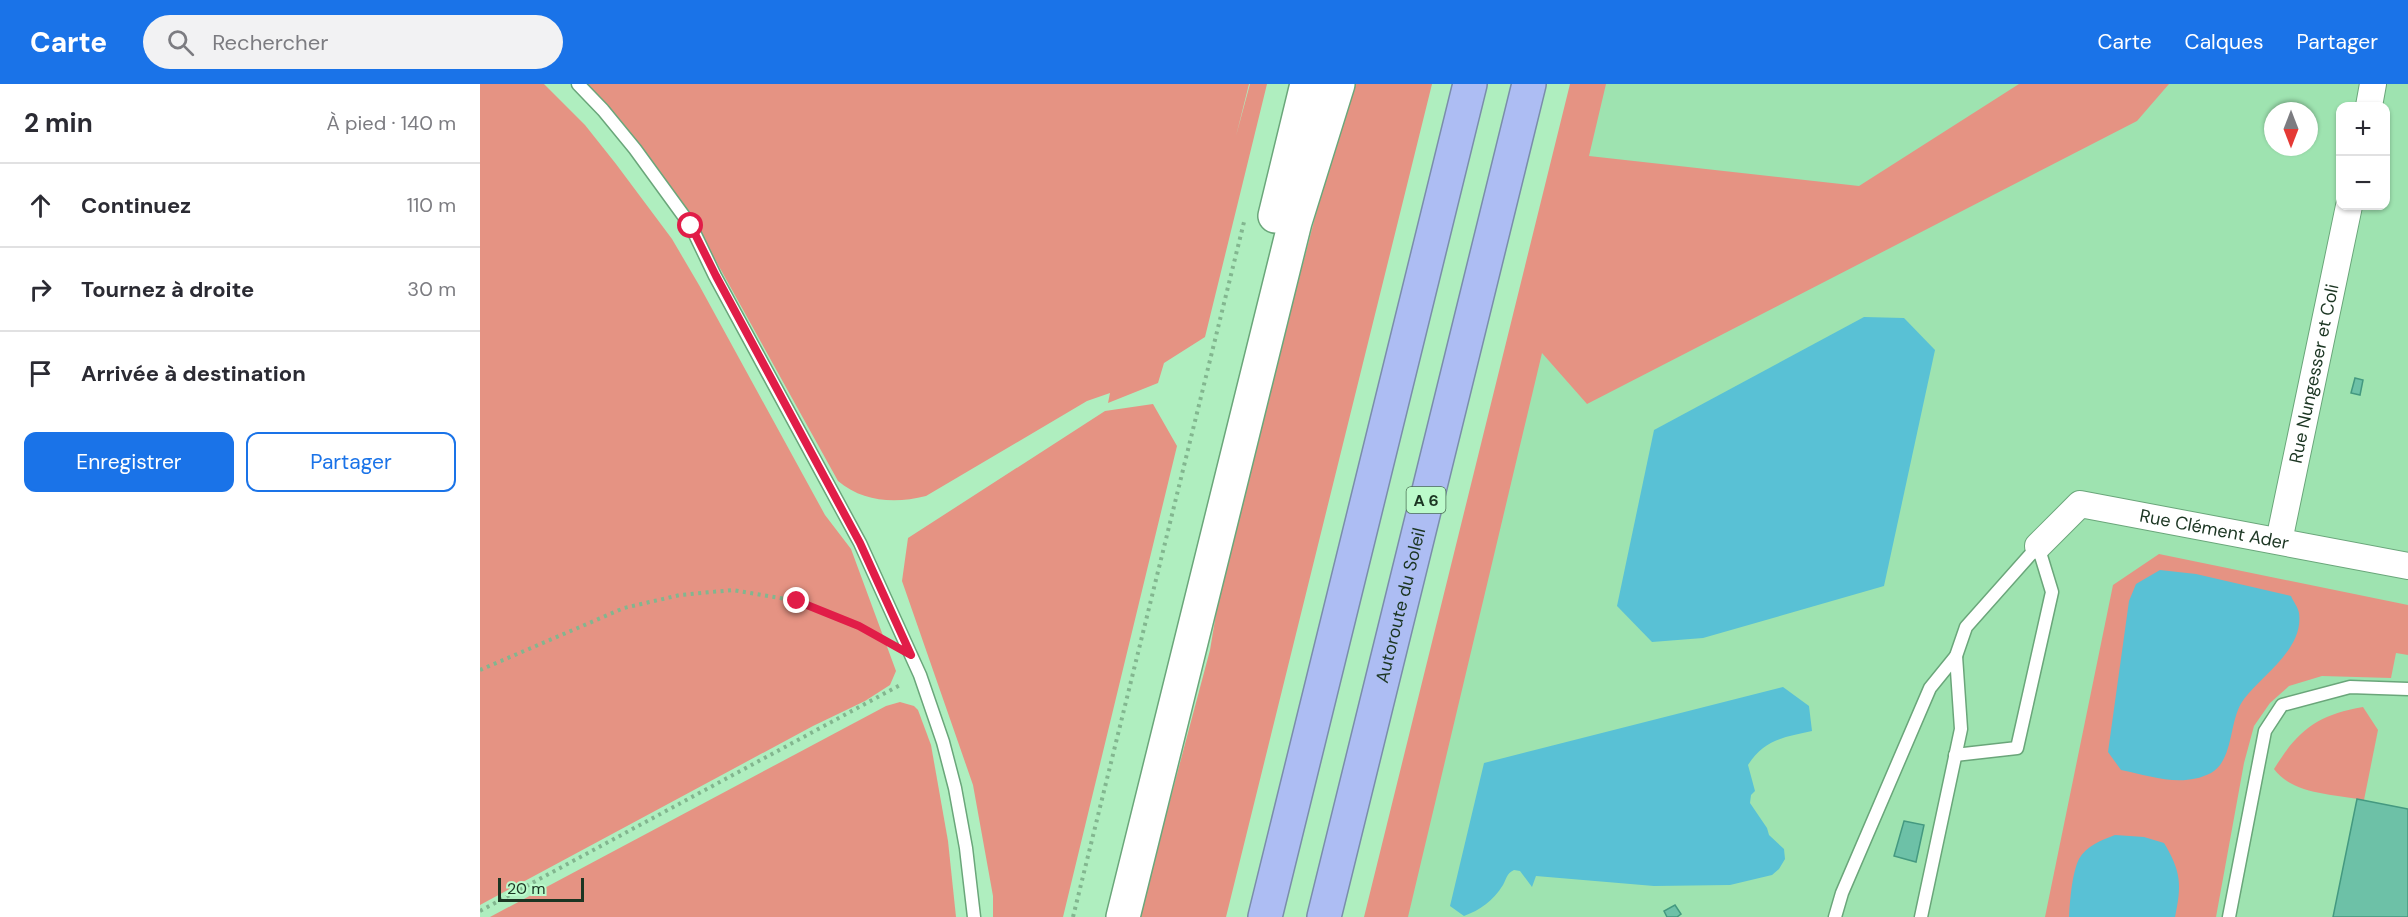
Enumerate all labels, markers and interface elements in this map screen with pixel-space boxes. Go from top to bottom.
search box [143,15,563,69]
text: Carte [30,24,107,61]
icon: search [164,26,197,59]
text: Rechercher [212,28,328,57]
text: Carte [2097,28,2152,56]
text: Calques [2185,28,2263,56]
text: Partager [2296,28,2378,56]
north arrow [2264,102,2318,156]
map controls [2336,102,2390,210]
button: + [2336,102,2390,156]
text: 2 min [24,106,93,140]
text: À pied · 140 m [326,110,456,136]
button: − [2336,156,2390,210]
icon: ahead [24,189,57,222]
text: Continuez [81,191,191,220]
text: 110 m [407,192,456,218]
route start [677,212,703,238]
icon: right [24,273,57,306]
text: Tournez à droite [81,275,254,304]
text: 30 m [407,276,456,302]
street label: Rue Nungesser et Coli [2284,282,2344,465]
icon: arrive [24,357,57,390]
text: Arrivée à destination [81,359,306,388]
button: Enregistrer [24,432,234,492]
button: Partager [246,432,456,492]
road number: A 6 [1406,487,1446,513]
street label: Rue Clément Ader [2138,504,2291,555]
street label: Autoroute du Soleil [1370,525,1431,685]
route end [783,587,809,613]
scale bar [498,875,584,902]
text: 20 m [507,878,546,899]

